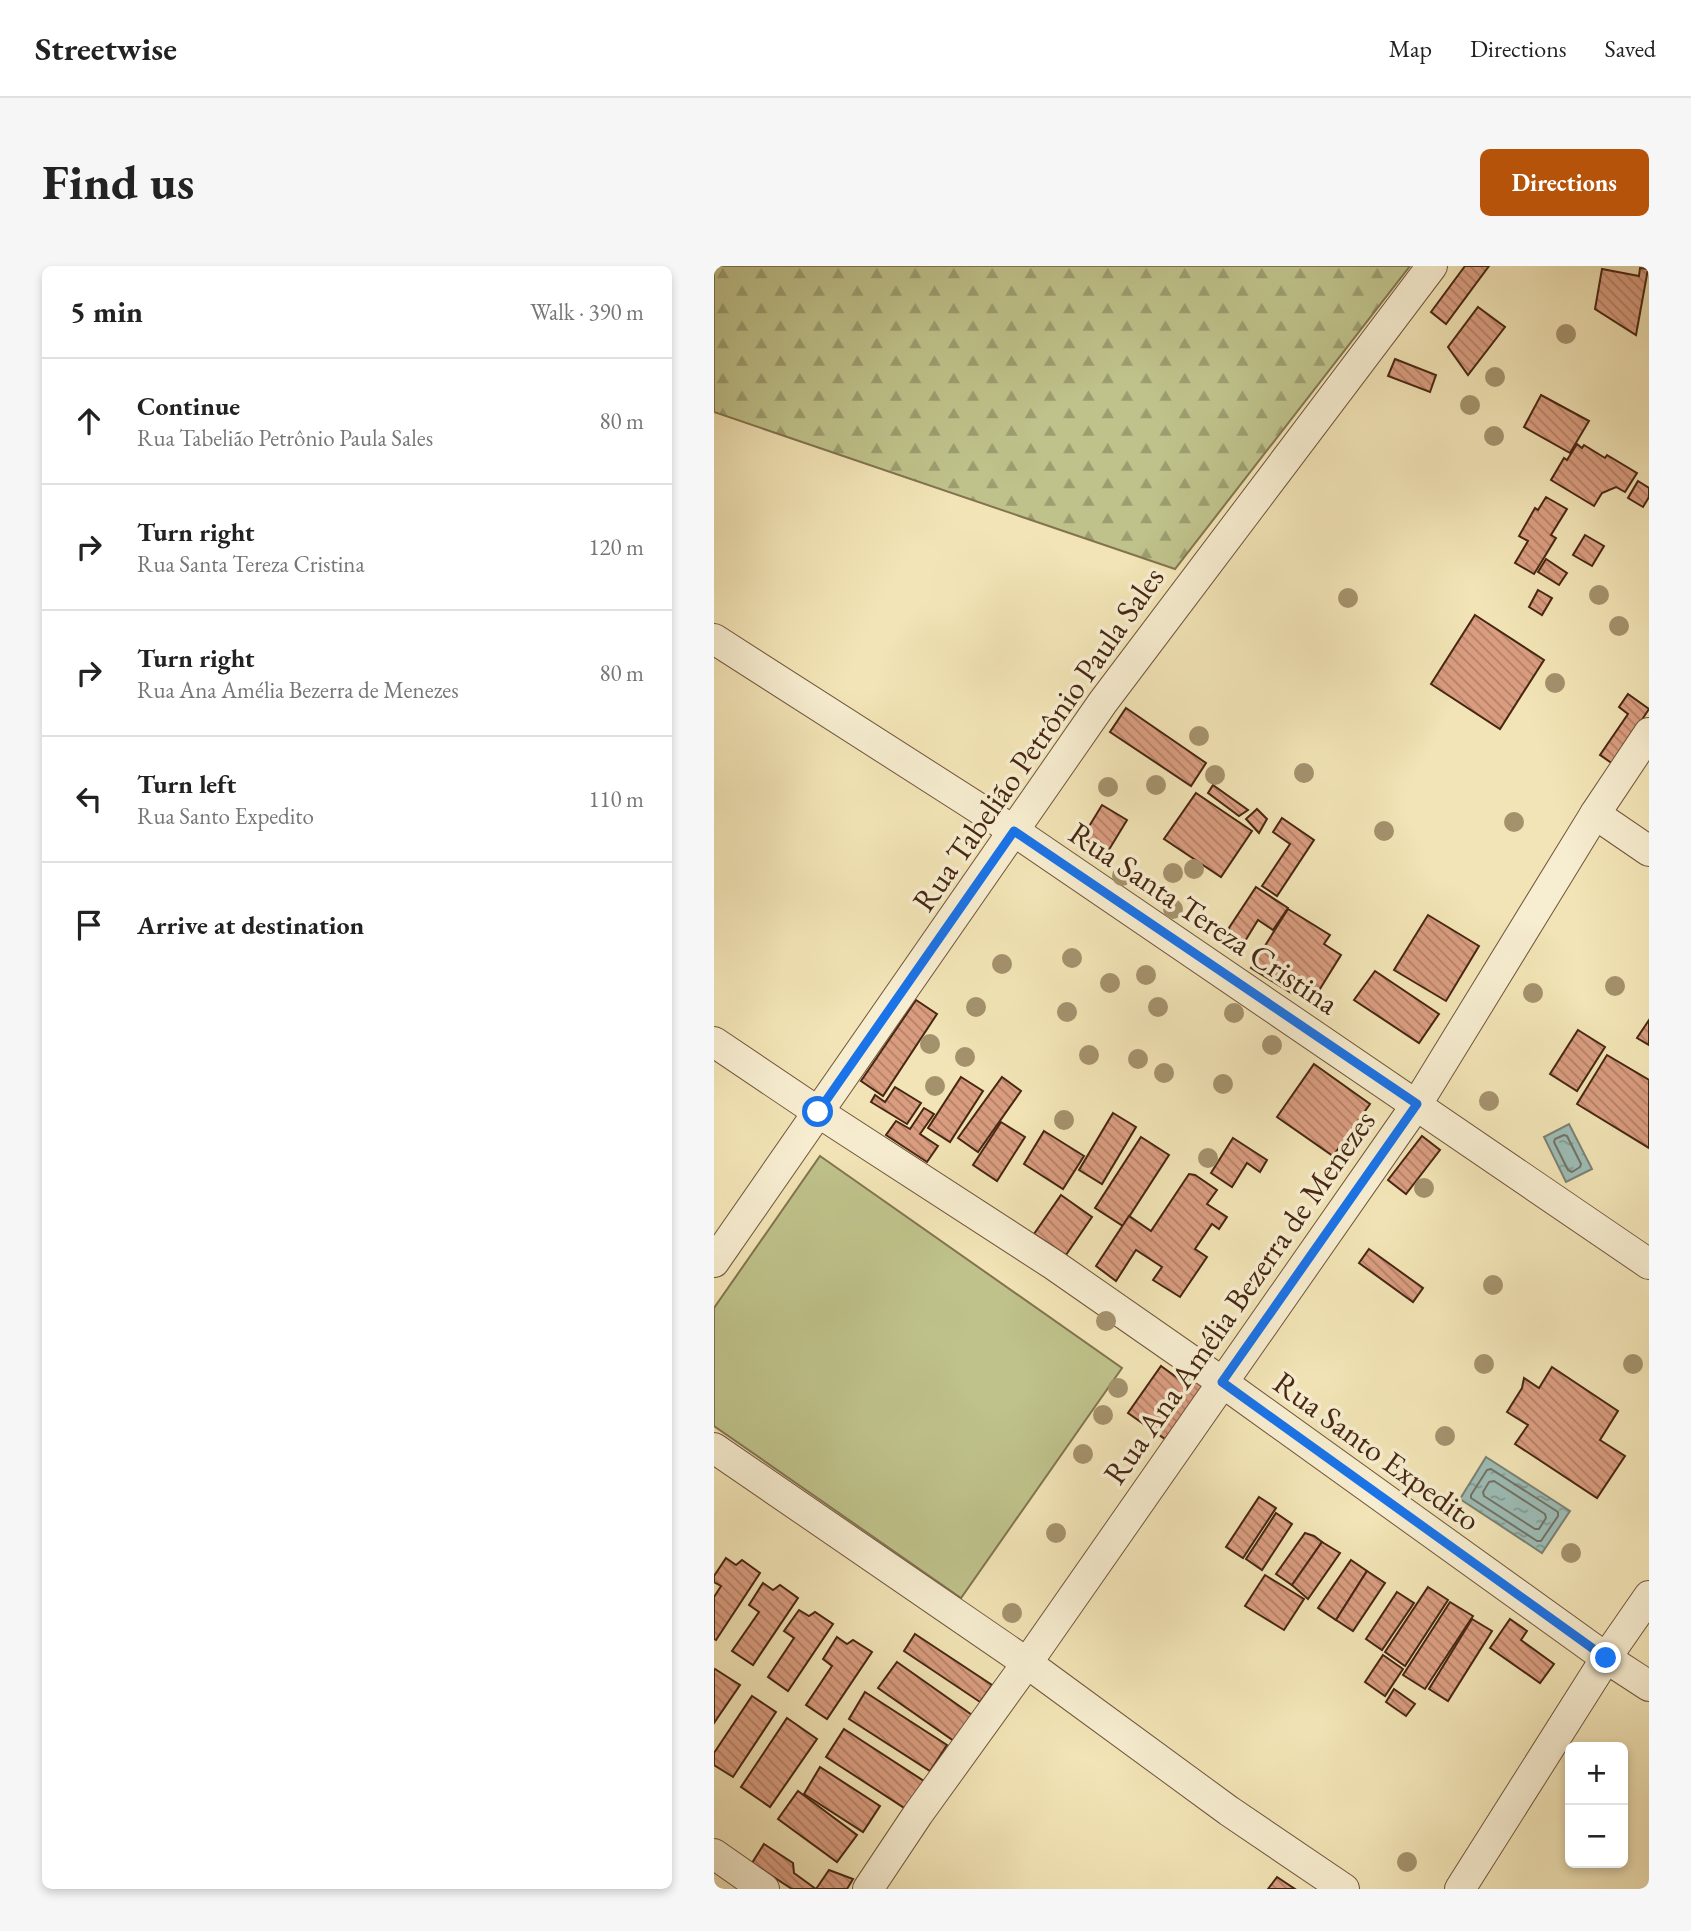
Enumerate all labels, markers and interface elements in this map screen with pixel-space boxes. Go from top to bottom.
text: Streetwise [35,27,177,70]
text: Map [1389,33,1432,64]
text: Directions [1470,33,1567,64]
text: Saved [1605,33,1656,64]
button: Directions [1480,149,1649,216]
text: Find us [42,150,194,214]
text: 5 min [70,292,143,331]
text: Walk · 390 m [530,297,644,327]
text: Continue [137,389,240,423]
icon: ahead [70,402,108,440]
text: 80 m [599,406,644,436]
text: Rua Tabelião Petrônio Paula Sales [137,423,433,453]
text: Turn right [137,515,255,549]
icon: right [70,528,108,566]
text: 120 m [588,532,644,562]
text: Rua Santa Tereza Cristina [137,549,365,579]
street label: Rua Tabelião Petrônio Paula Sales [903,558,1173,920]
text: Turn right [137,641,255,675]
icon: right [70,654,108,692]
text: 80 m [599,658,644,688]
text: Rua Ana Amélia Bezerra de Menezes [137,675,459,705]
text: Turn left [137,767,236,801]
icon: left [70,780,108,818]
text: 110 m [588,784,644,814]
text: Rua Santo Expedito [137,801,314,831]
street label: Rua Santa Tereza Cristina [1061,812,1347,1024]
icon: arrive [70,906,108,944]
text: Arrive at destination [137,908,364,942]
route start [802,1096,833,1127]
street label: Rua Ana Amélia Bezerra de Menezes [1093,1102,1385,1492]
street label: Rua Santo Expedito [1265,1362,1489,1540]
route end [1590,1642,1621,1673]
map controls [1565,1742,1628,1868]
button: + [1565,1742,1628,1805]
button: − [1565,1805,1628,1868]

